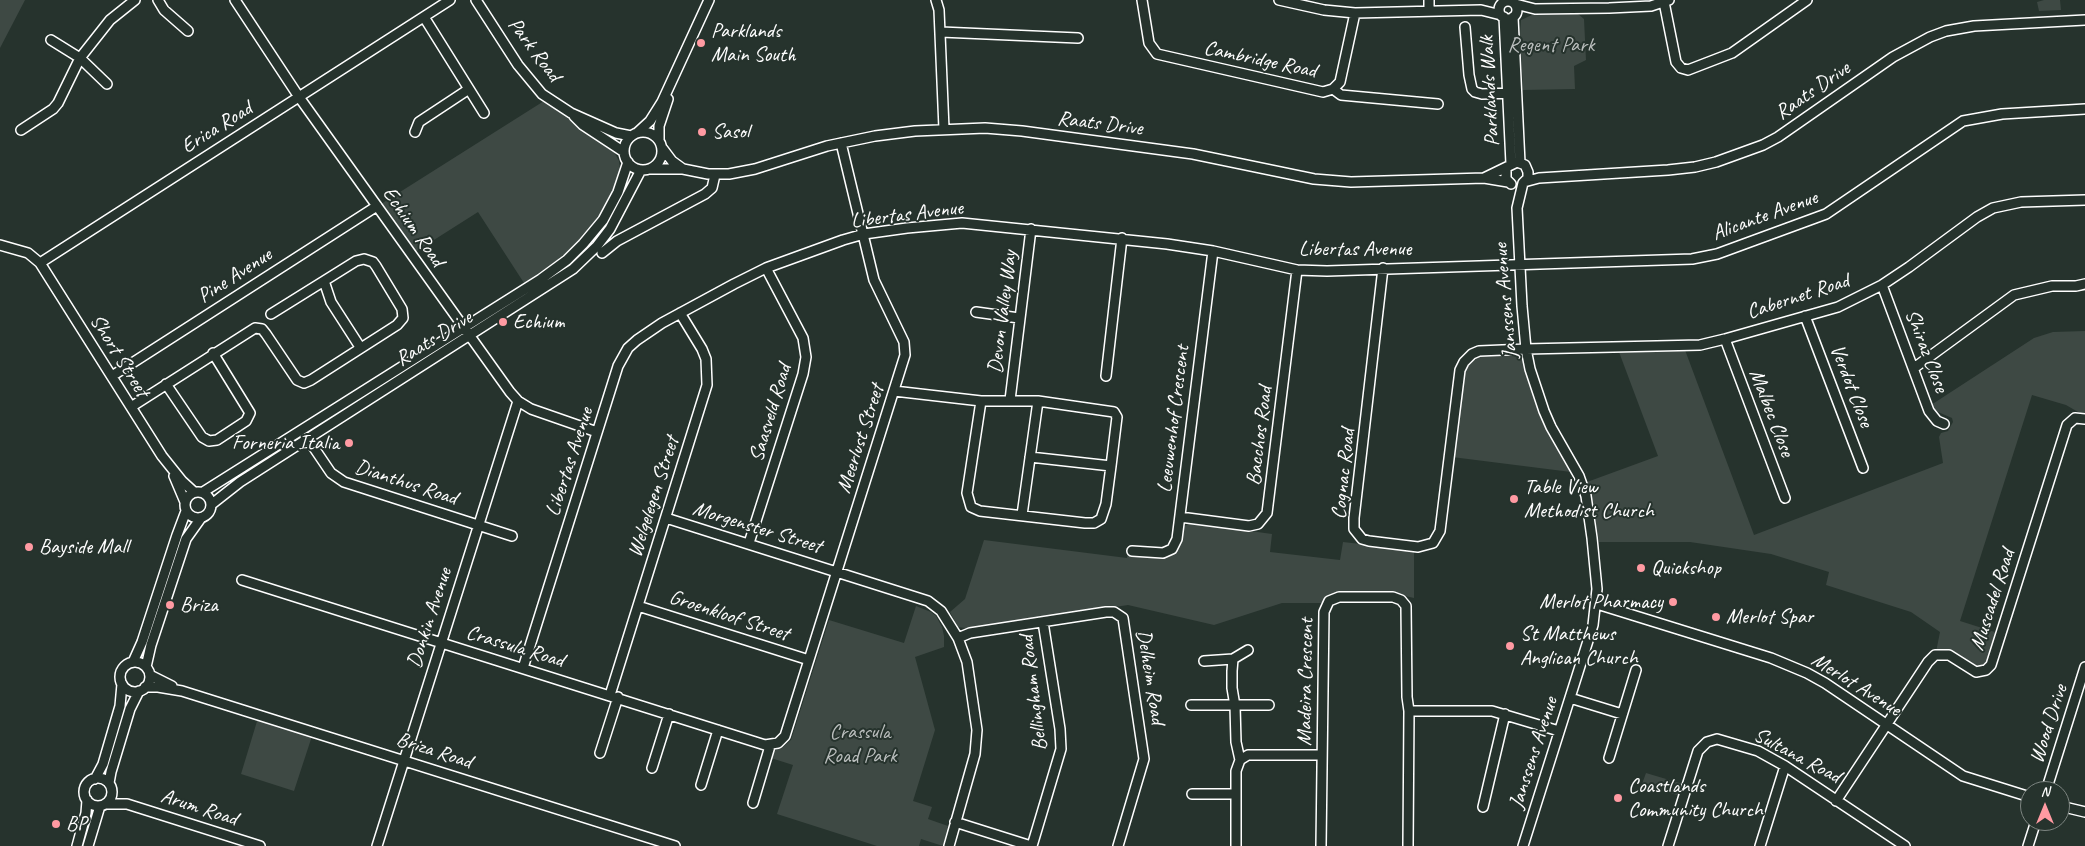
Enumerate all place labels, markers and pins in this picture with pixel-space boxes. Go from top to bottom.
place label: Parklands Main South [711,18,795,68]
marker: Parklands Main South [695,37,707,49]
place label: Sasol [712,119,749,145]
marker: Sasol [696,126,708,138]
place label: Echium [513,309,565,335]
marker: Echium [497,316,509,328]
place label: Forneria Italia [232,430,339,456]
marker: Forneria Italia [343,437,355,449]
place label: Table View Methodist Church [1524,474,1654,524]
marker: Table View Methodist Church [1508,493,1520,505]
place label: Bayside Mall [39,534,128,560]
marker: Bayside Mall [23,541,35,553]
place label: Quickshop [1651,555,1721,581]
marker: Quickshop [1635,562,1647,574]
place label: Merlot Pharmacy [1539,589,1663,615]
place label: Briza [180,592,218,618]
marker: Merlot Pharmacy [1667,596,1679,608]
marker: Briza [164,599,176,611]
place label: Merlot Spar [1726,604,1813,630]
marker: Merlot Spar [1710,611,1722,623]
place label: St Matthews Anglican Church [1520,621,1638,671]
marker: St Matthews Anglican Church [1504,640,1516,652]
place label: Coastlands Community Church [1628,773,1763,823]
marker: Coastlands Community Church [1612,792,1624,804]
place label: BP [66,811,87,837]
marker: BP [50,818,62,830]

